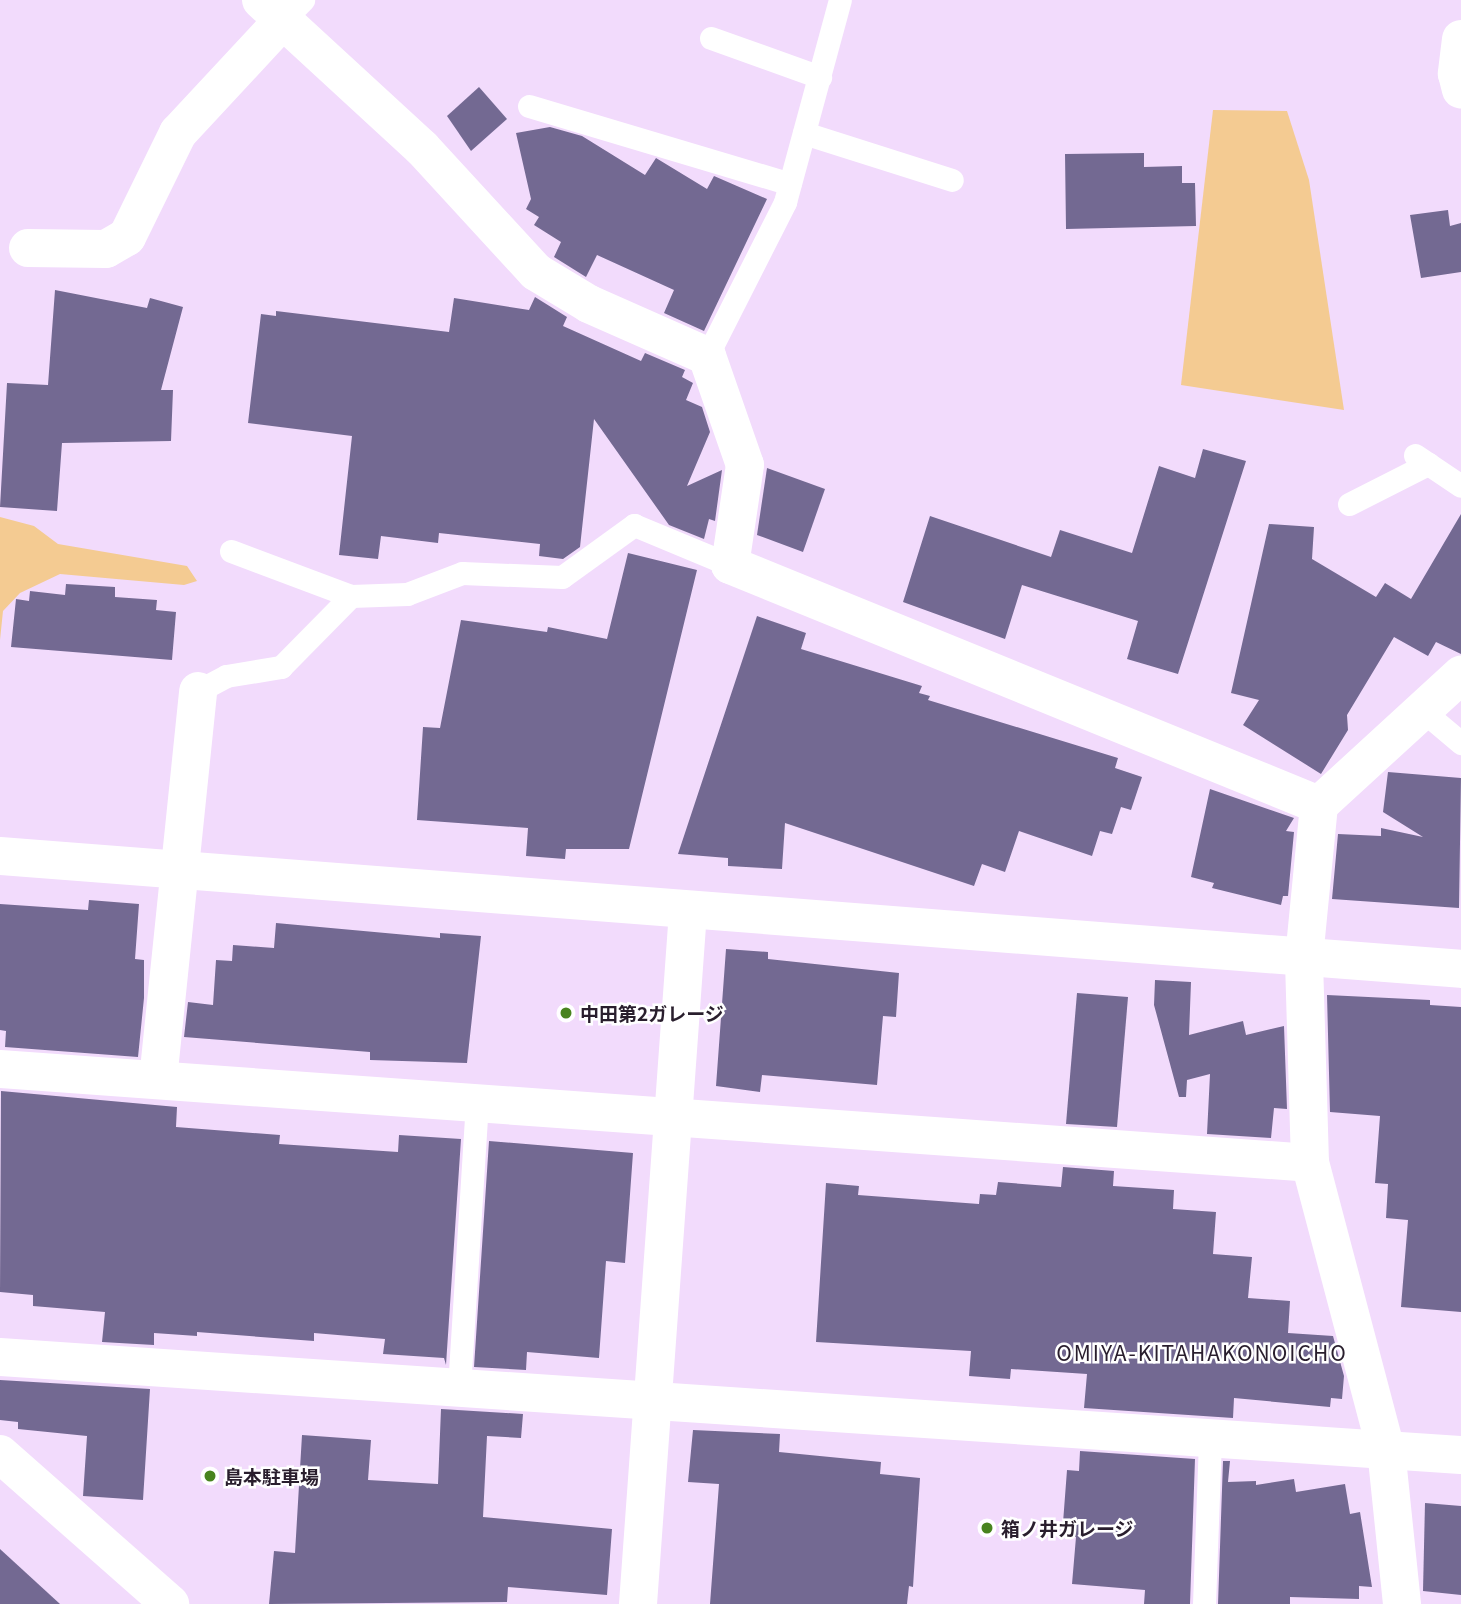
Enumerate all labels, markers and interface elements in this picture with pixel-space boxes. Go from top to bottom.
place label: 中田第2ガレージ [580,1002,724,1024]
marker: 中田第2ガレージ [558,1005,574,1021]
district label: OMIYA-KITAHAKONOICHO [1059,1339,1345,1365]
place label: 島本駐車場 [224,1465,319,1487]
marker: 島本駐車場 [202,1468,218,1484]
place label: 箱ノ井ガレージ [1001,1517,1134,1539]
marker: 箱ノ井ガレージ [979,1520,995,1536]

